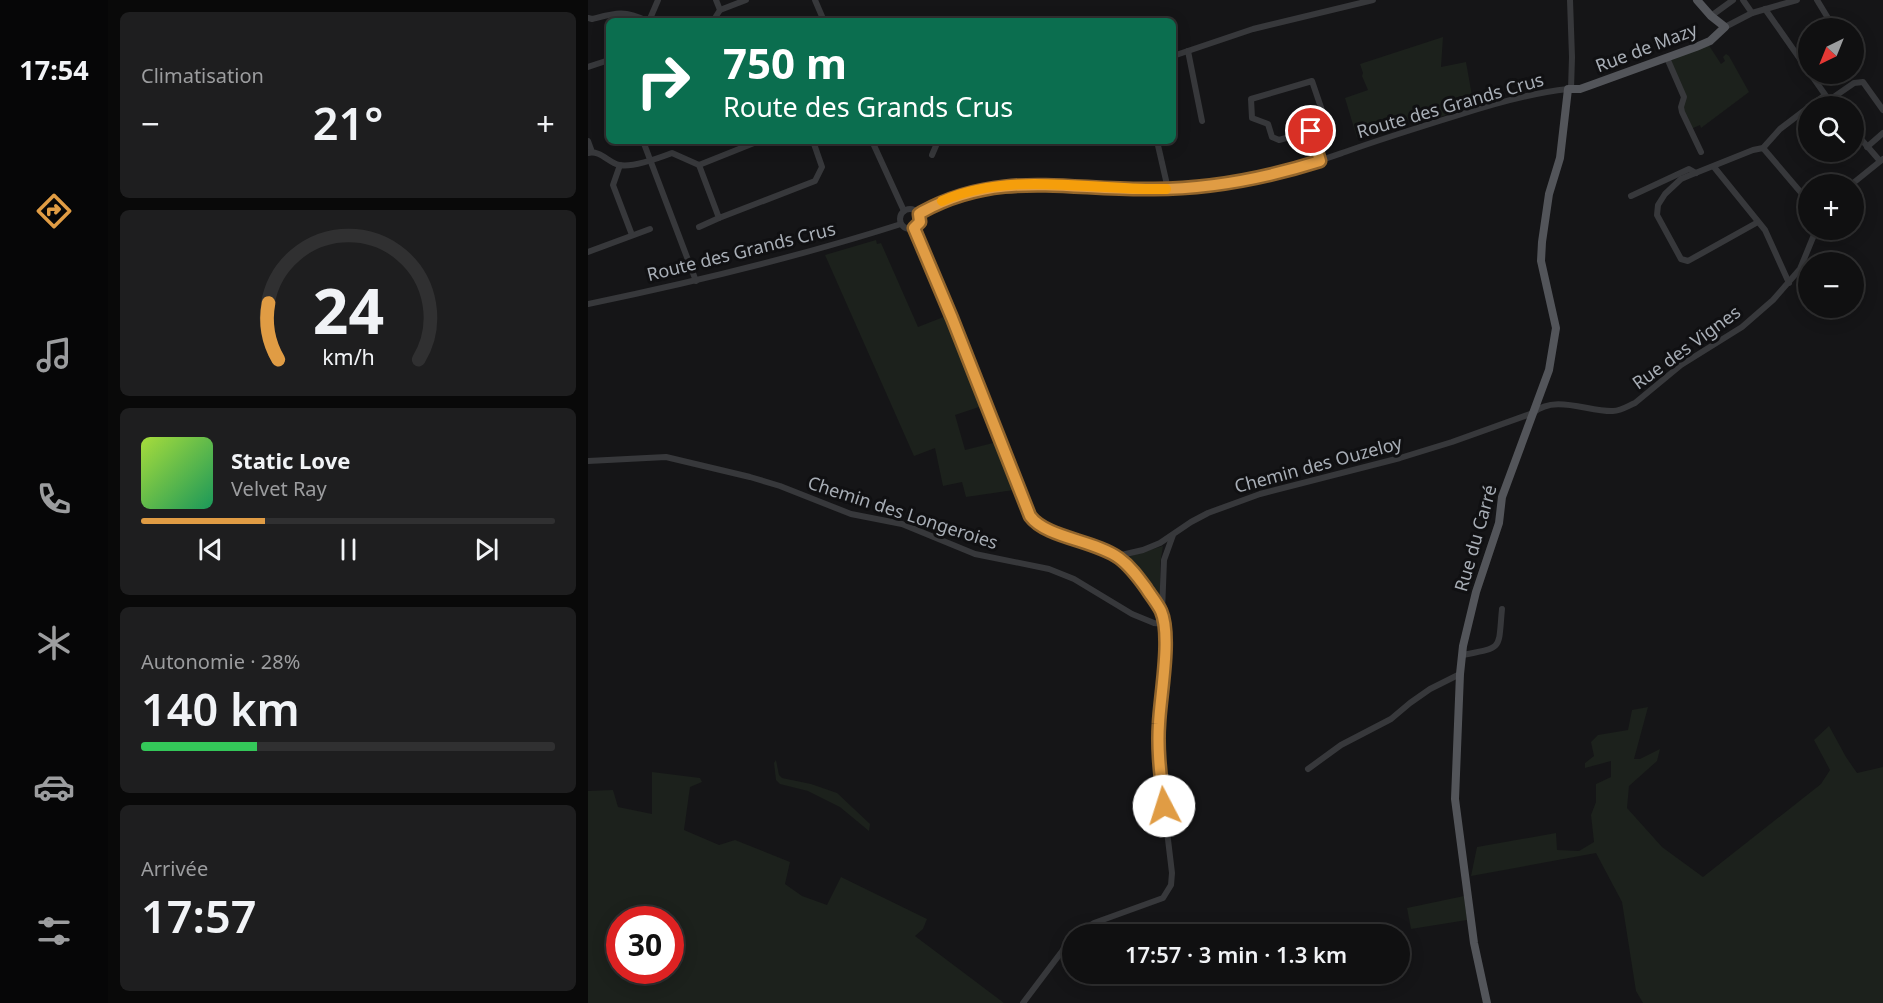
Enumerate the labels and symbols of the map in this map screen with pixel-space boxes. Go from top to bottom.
street label: Rue de Mazy [1592,16,1701,77]
north arrow [1798,18,1864,84]
street label: Route des Grands Crus [1354,67,1546,143]
pin [1285,105,1336,156]
street label: Route des Grands Crus [644,216,838,286]
street label: Rue des Vignes [1627,300,1745,394]
street label: Chemin des Ouzeloy [1232,430,1405,498]
street label: Chemin des Longeroies [805,470,1001,554]
street label: Rue du Carré [1448,482,1502,594]
position arrow [1132,774,1196,838]
speed limit sign: 30 [606,906,684,984]

